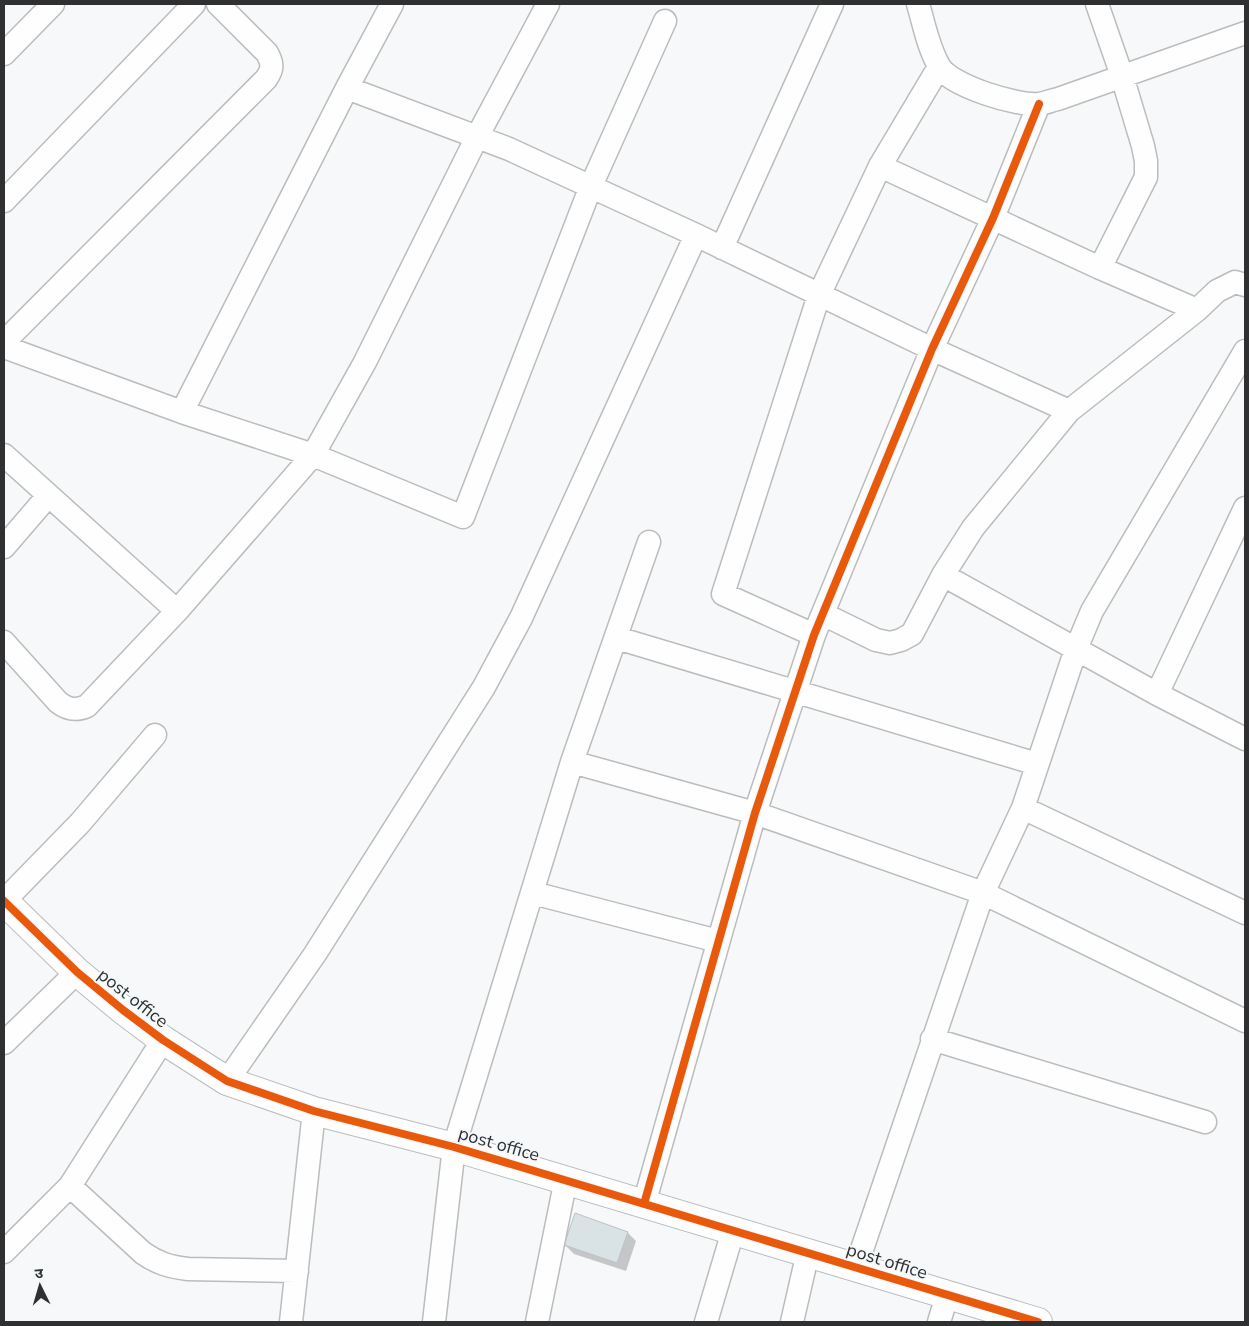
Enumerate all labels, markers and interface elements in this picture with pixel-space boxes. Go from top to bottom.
street label: post office [93,963,173,1033]
street label: post office [456,1121,542,1167]
street label: post office [844,1237,930,1285]
north arrow [15,1261,65,1311]
text: उ [34,1264,45,1283]

